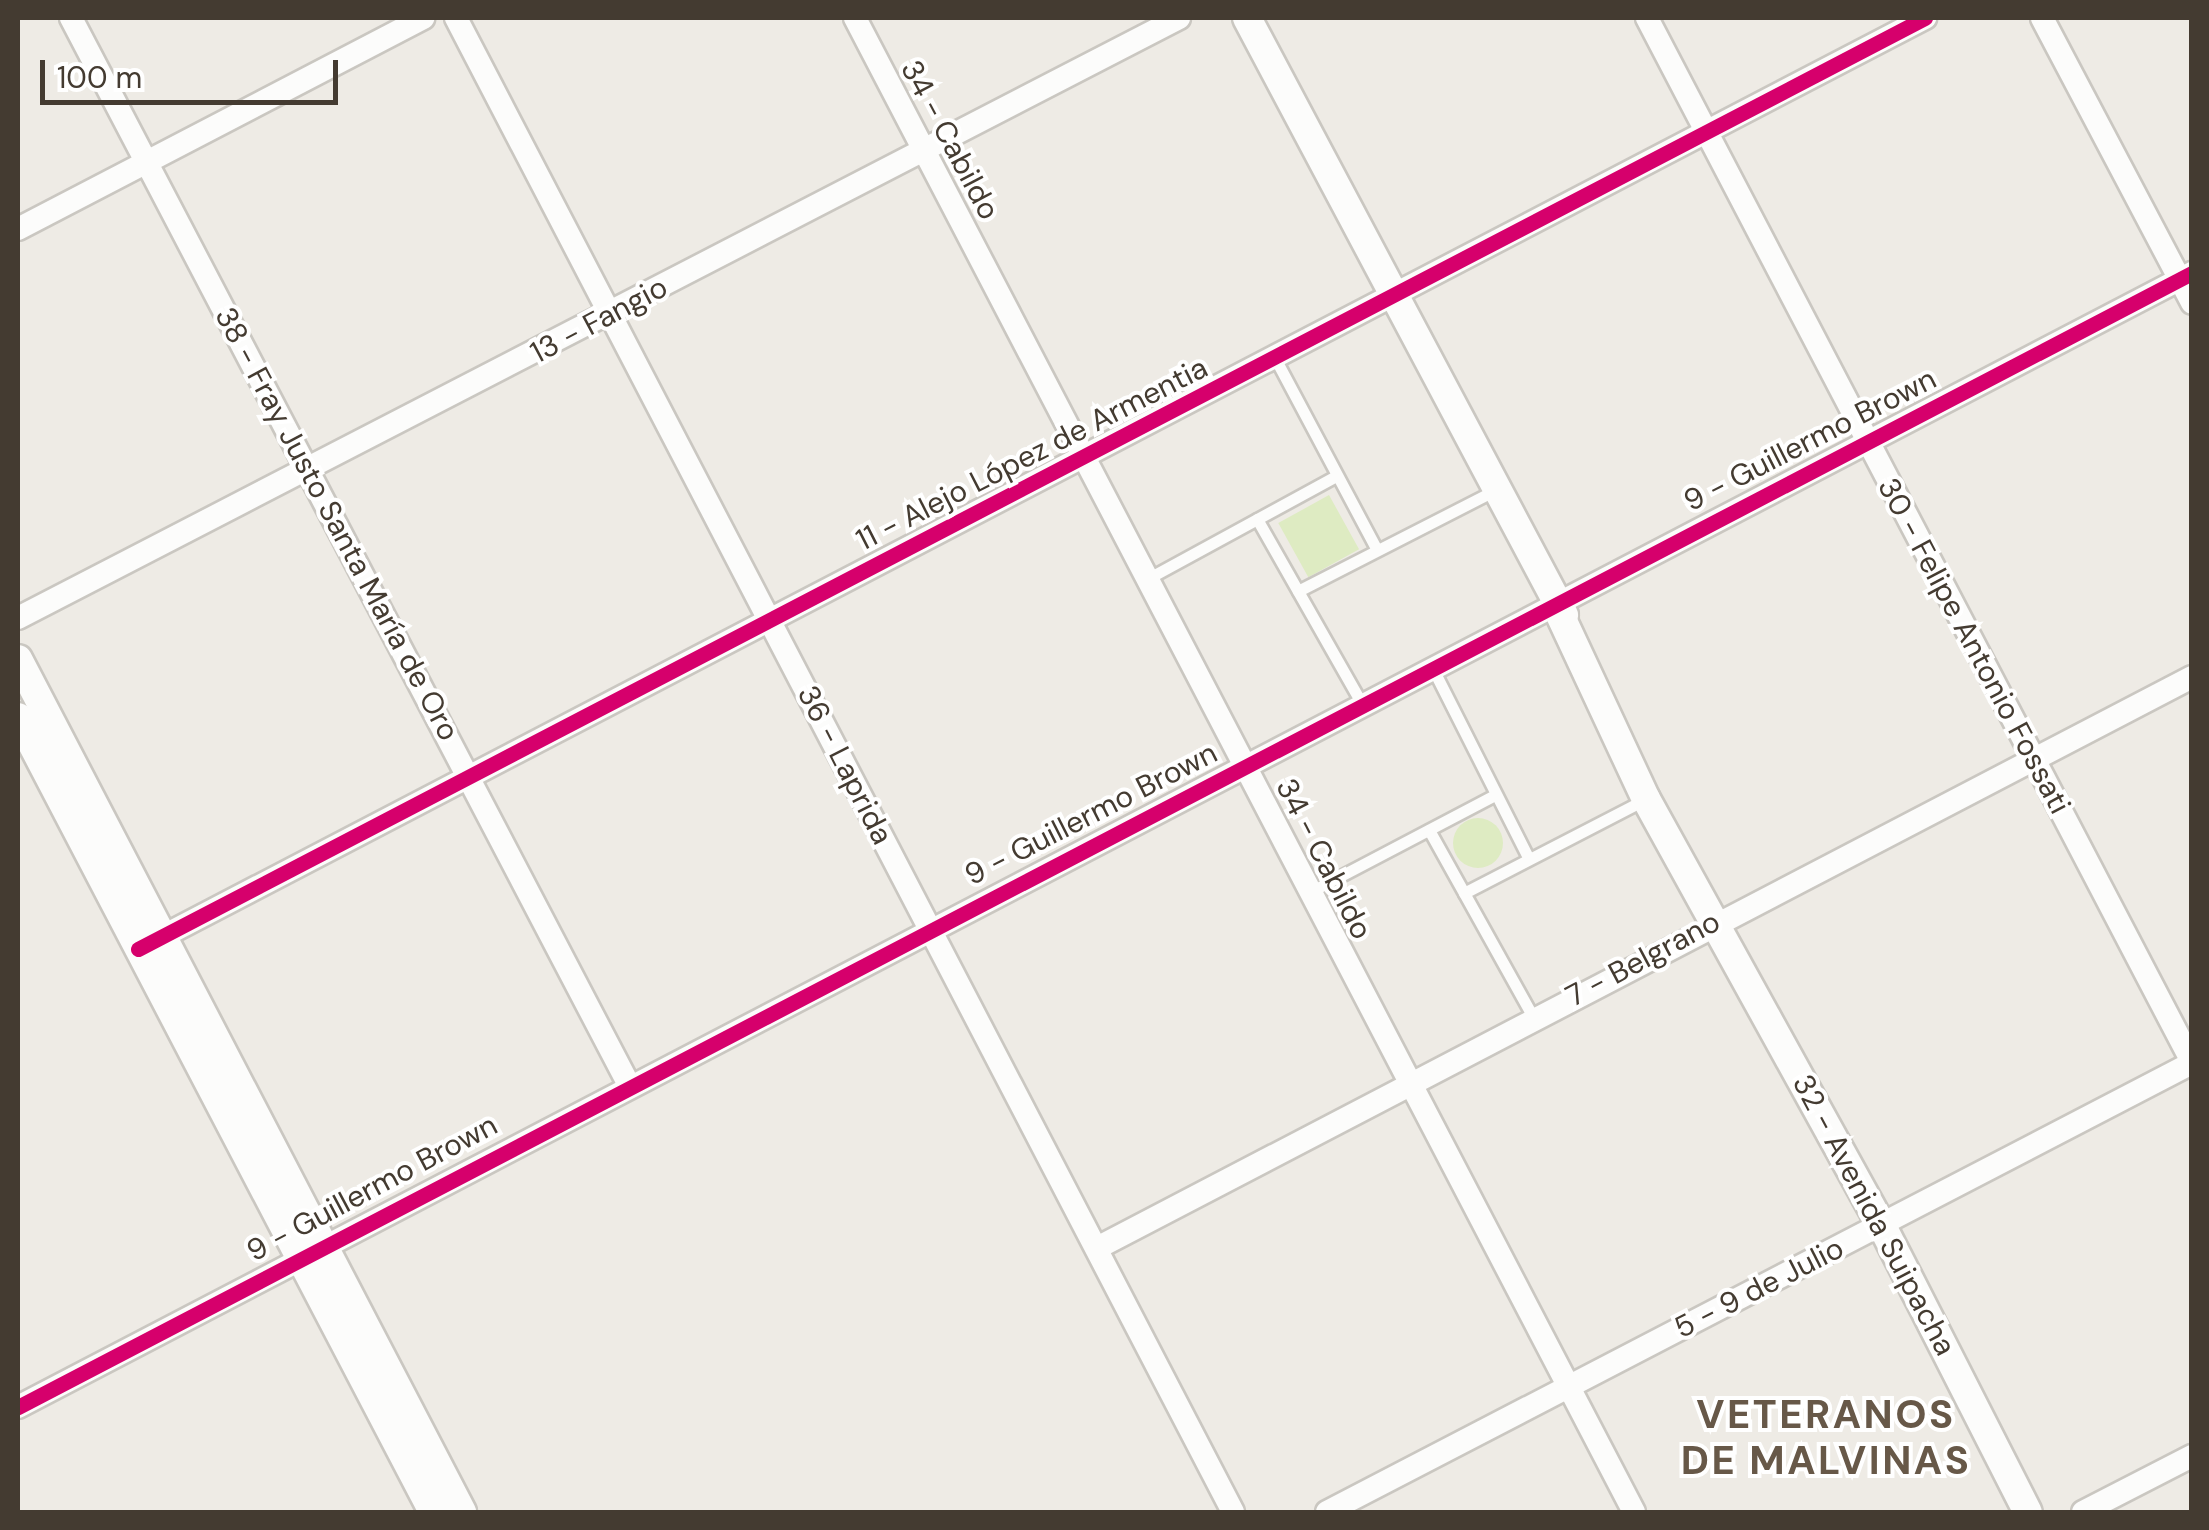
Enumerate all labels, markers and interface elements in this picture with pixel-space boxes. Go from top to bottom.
scale bar [45,40,342,102]
street label: 34 - Cabildo [893,54,1007,226]
text: 100 m [57,58,142,97]
street label: 13 - Fangio [525,269,673,371]
street label: 38 - Fray Justo Santa María de Oro [207,301,467,747]
street label: 11 - Alejo López de Armentia [850,350,1214,558]
street label: 9 - Guillermo Brown [1678,361,1942,519]
street label: 30 - Felipe Antonio Fossati [1870,472,2078,820]
street label: 36 - Laprida [790,680,900,850]
street label: 9 - Guillermo Brown [959,735,1223,893]
street label: 34 - Cabildo [1268,773,1380,945]
street label: 7 - Belgrano [1560,903,1726,1015]
street label: 32 - Avenida Suipacha [1785,1068,1963,1362]
street label: 9 - Guillermo Brown [241,1107,503,1269]
street label: 5 - 9 de Julio [1668,1230,1850,1346]
district label: VETERANOS DE MALVINAS [1681,1390,1971,1484]

